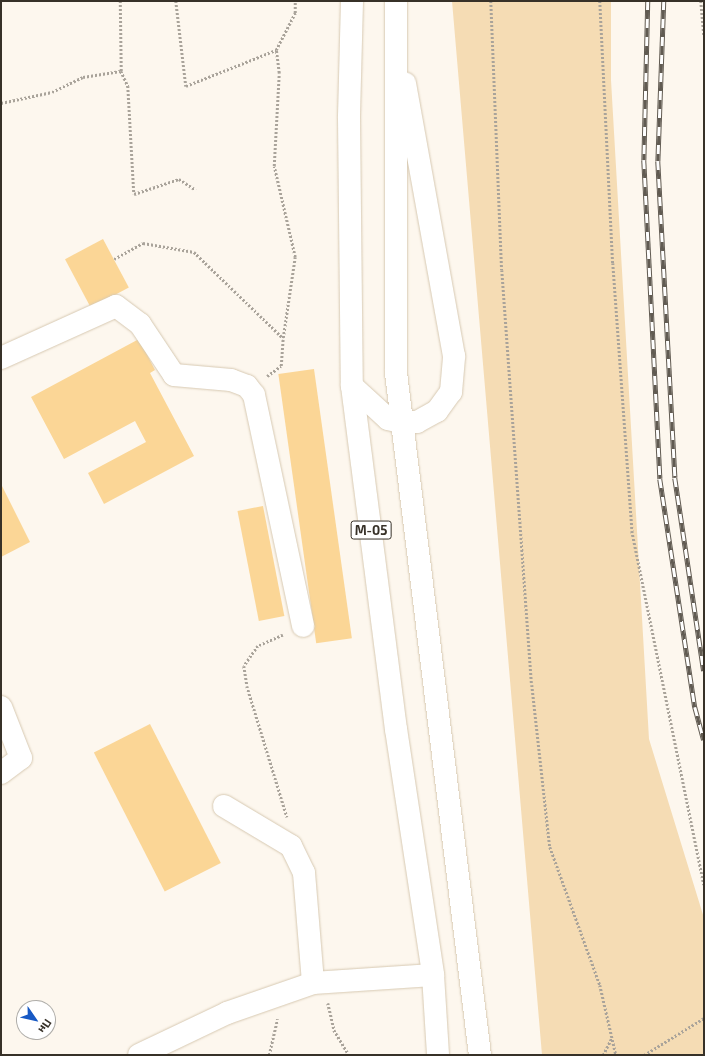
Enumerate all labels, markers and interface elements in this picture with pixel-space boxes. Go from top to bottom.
road number: М-05 [350,519,392,541]
north arrow [16,1000,56,1040]
text: Пн [36,1017,55,1036]

